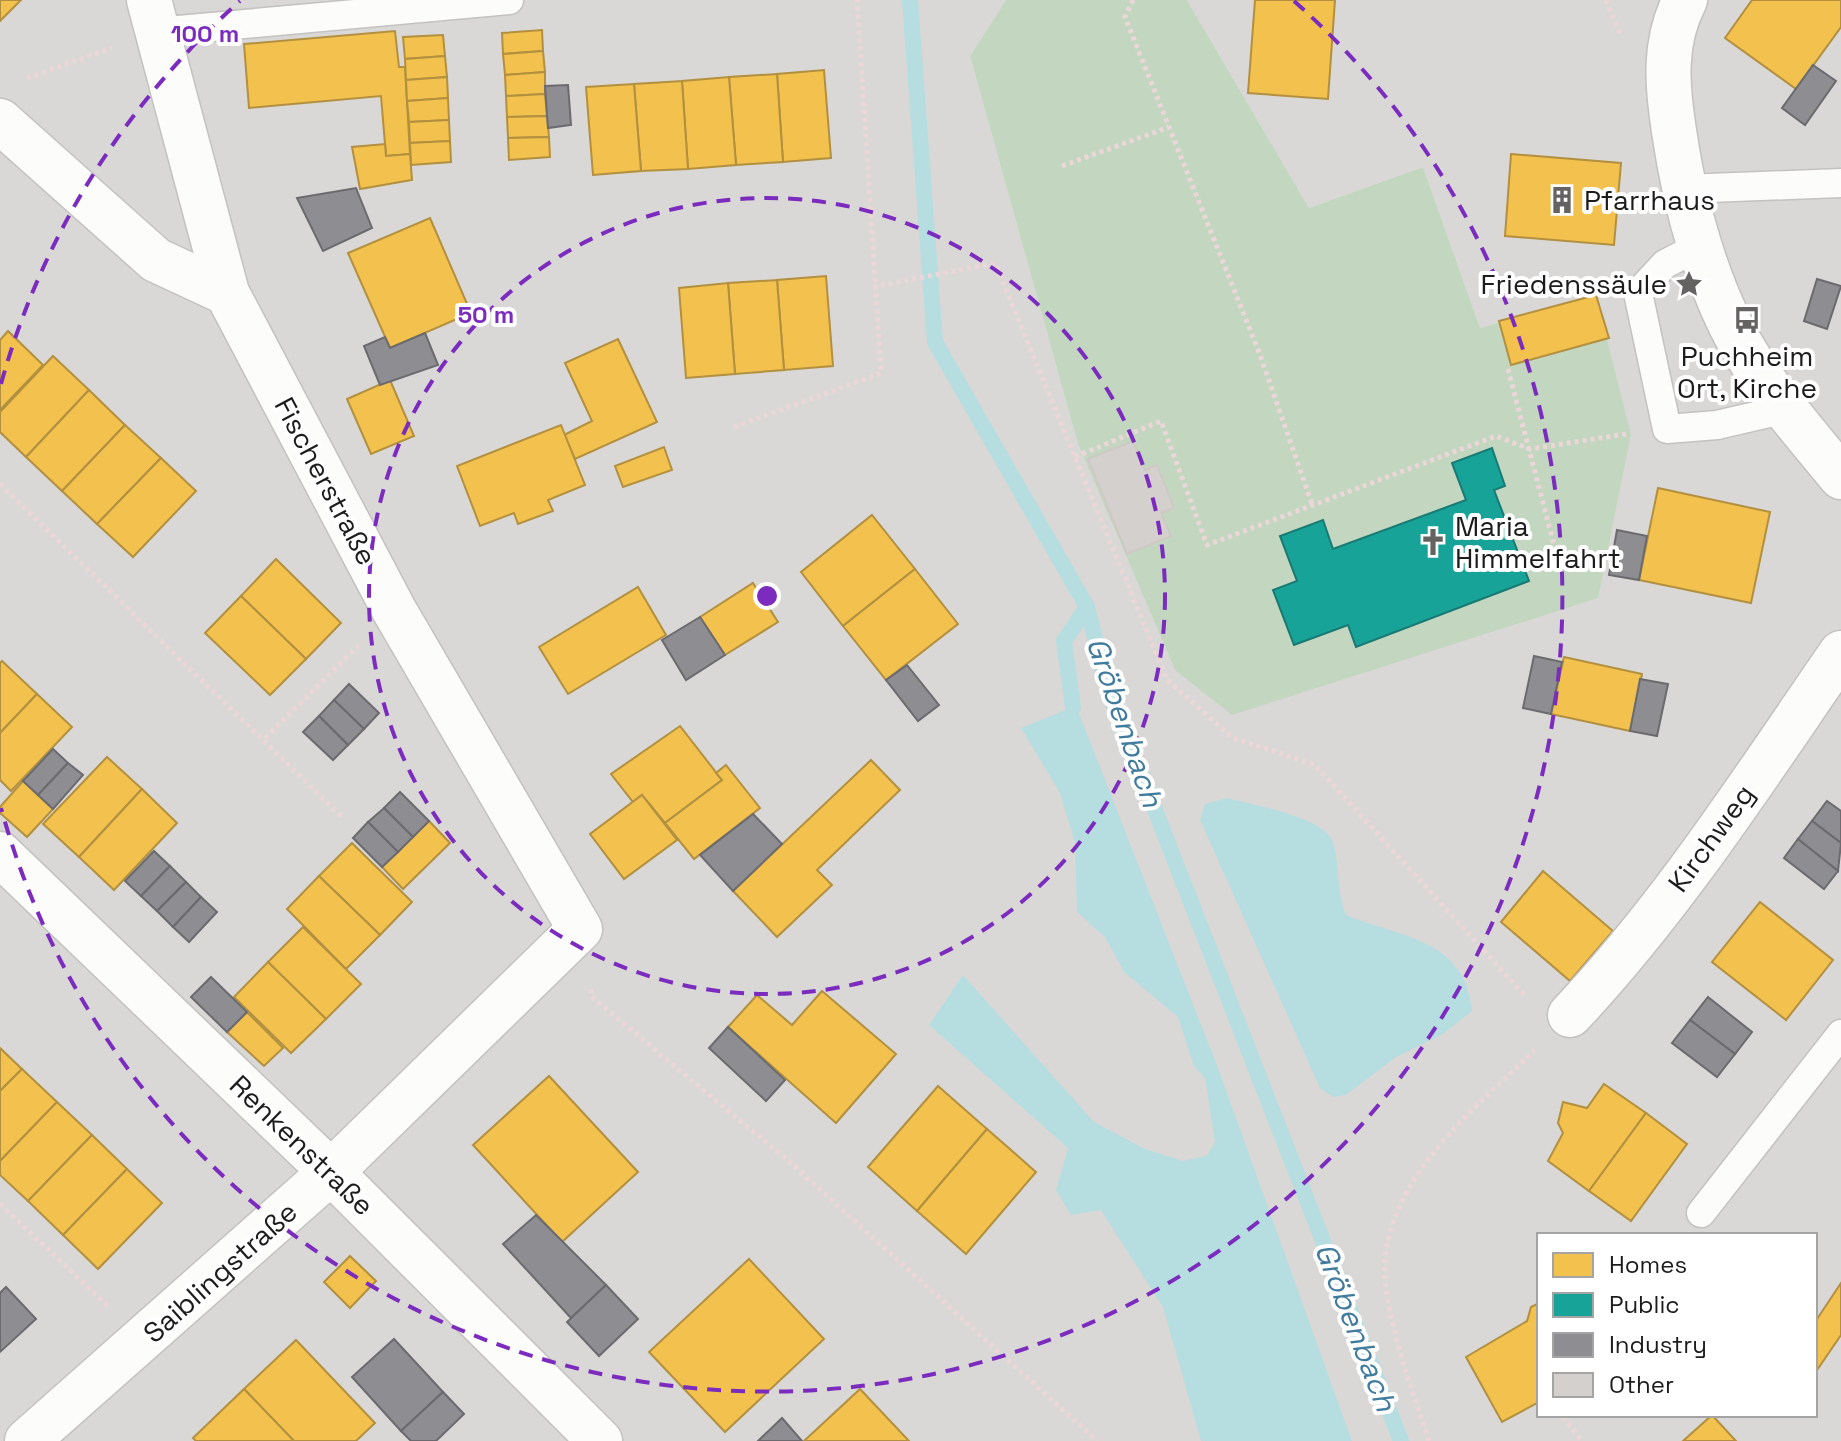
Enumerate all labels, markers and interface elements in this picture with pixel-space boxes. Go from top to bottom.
text: 100 m [171,18,239,49]
place label: Pfarrhaus [1584,182,1715,218]
building icon: Pfarrhaus [1547,185,1577,215]
place label: Friedenssäule [1480,266,1667,302]
place icon: Friedenssäule [1674,269,1704,299]
text: 50 m [458,299,514,330]
bus stop icon: Puchheim Ort, Kirche [1732,305,1762,335]
place label: Puchheim Ort, Kirche [1677,338,1817,406]
street label: Fischerstraße [267,391,385,571]
place label: Maria Himmelfahrt [1455,508,1621,576]
church icon: Maria Himmelfahrt [1418,527,1448,557]
centre of rings [753,582,781,610]
water label: Gröbenbach [1078,632,1172,813]
street label: Kirchweg [1660,777,1762,899]
street label: Renkenstraße [222,1067,382,1223]
street label: Saiblingstraße [136,1193,304,1351]
legend [1537,1233,1817,1417]
water label: Gröbenbach [1306,1237,1406,1417]
text: Homes [1609,1249,1687,1280]
text: Public [1609,1289,1680,1320]
text: Industry [1609,1329,1707,1360]
text: Other [1609,1369,1674,1400]

